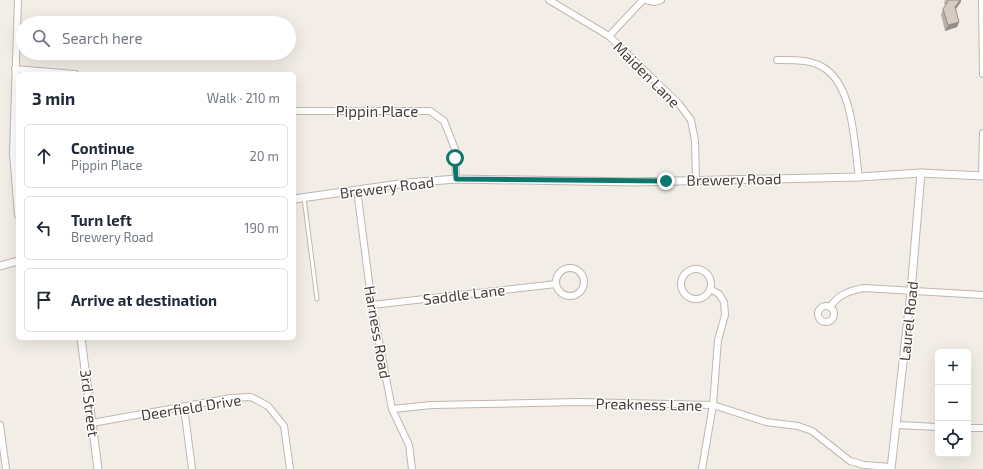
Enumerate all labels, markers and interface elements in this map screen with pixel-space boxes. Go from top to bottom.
search box [16,16,296,60]
icon: search [30,27,52,49]
text: Search here [62,29,143,47]
street label: Maiden Lane [610,37,684,111]
text: 3 min [32,88,75,108]
text: Walk · 210 m [207,90,280,106]
street label: Pippin Place [336,102,418,120]
text: Continue [71,139,134,157]
icon: ahead [33,145,55,167]
text: 20 m [250,148,279,164]
route start [446,149,464,167]
text: Pippin Place [71,157,143,173]
street label: Brewery Road [686,169,782,189]
street label: Brewery Road [339,172,435,202]
route end [657,172,675,190]
text: Turn left [71,211,132,229]
icon: left [33,217,55,239]
text: 190 m [244,220,279,236]
text: Brewery Road [71,229,153,245]
street label: Saddle Lane [422,280,506,308]
street label: Laurel Road [895,280,921,362]
street label: Harness Road [361,284,395,380]
icon: arrive [33,289,55,311]
text: Arrive at destination [71,291,217,309]
map controls [935,349,971,457]
button: + [935,349,971,385]
street label: 3rd Street [77,368,103,438]
button: − [935,385,971,421]
street label: Deerfield Drive [140,390,242,424]
street label: Preakness Lane [596,394,702,414]
button: locate [935,421,971,457]

